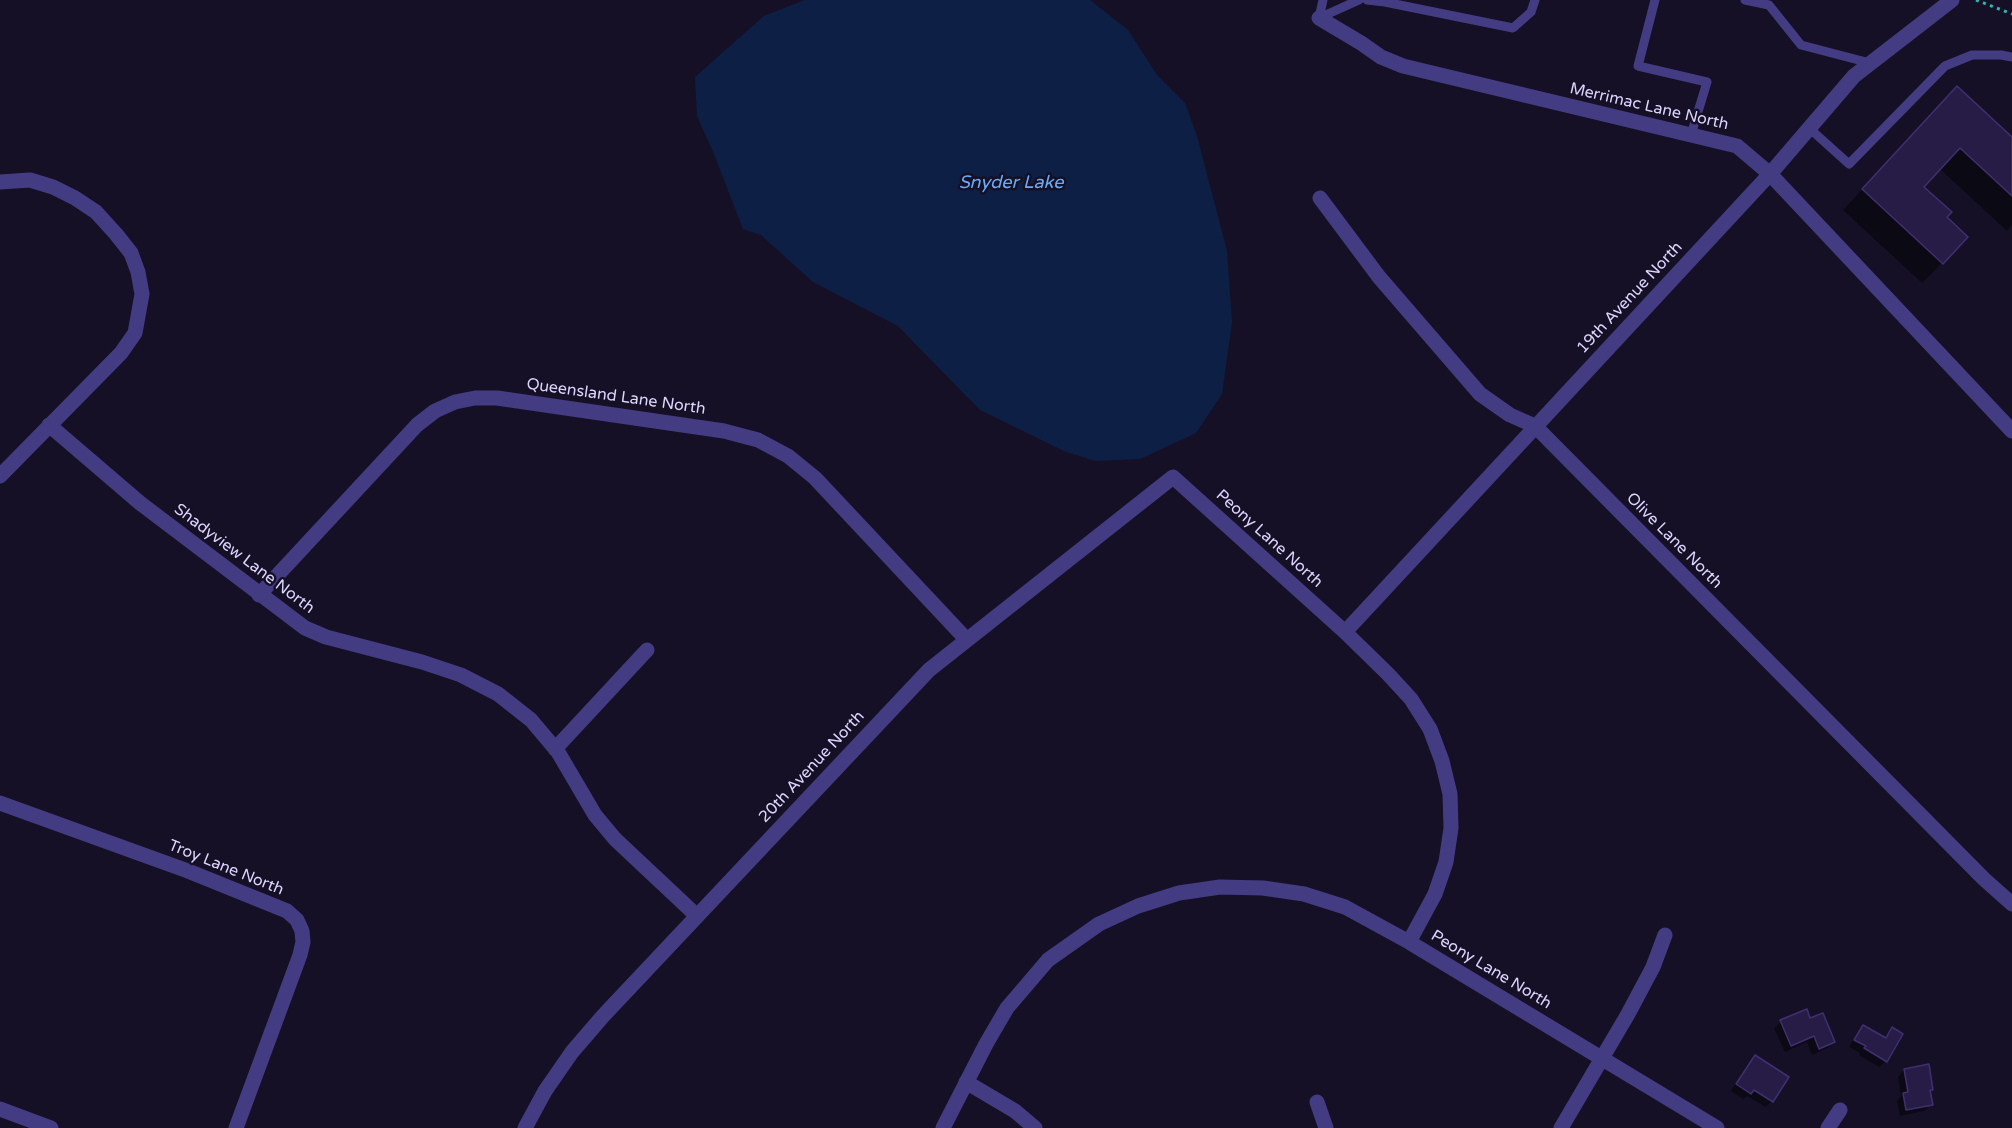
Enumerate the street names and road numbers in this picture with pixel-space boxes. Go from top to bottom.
street label: Merrimac Lane North [1568,79,1730,135]
street label: 19th Avenue North [1573,238,1687,358]
street label: Queensland Lane North [525,375,707,419]
street label: Peony Lane North [1212,486,1326,592]
street label: Olive Lane North [1622,489,1726,593]
street label: Shadyview Lane North [170,500,318,618]
street label: 20th Avenue North [755,707,869,827]
street label: Troy Lane North [166,836,286,900]
street label: Peony Lane North [1427,926,1555,1014]

